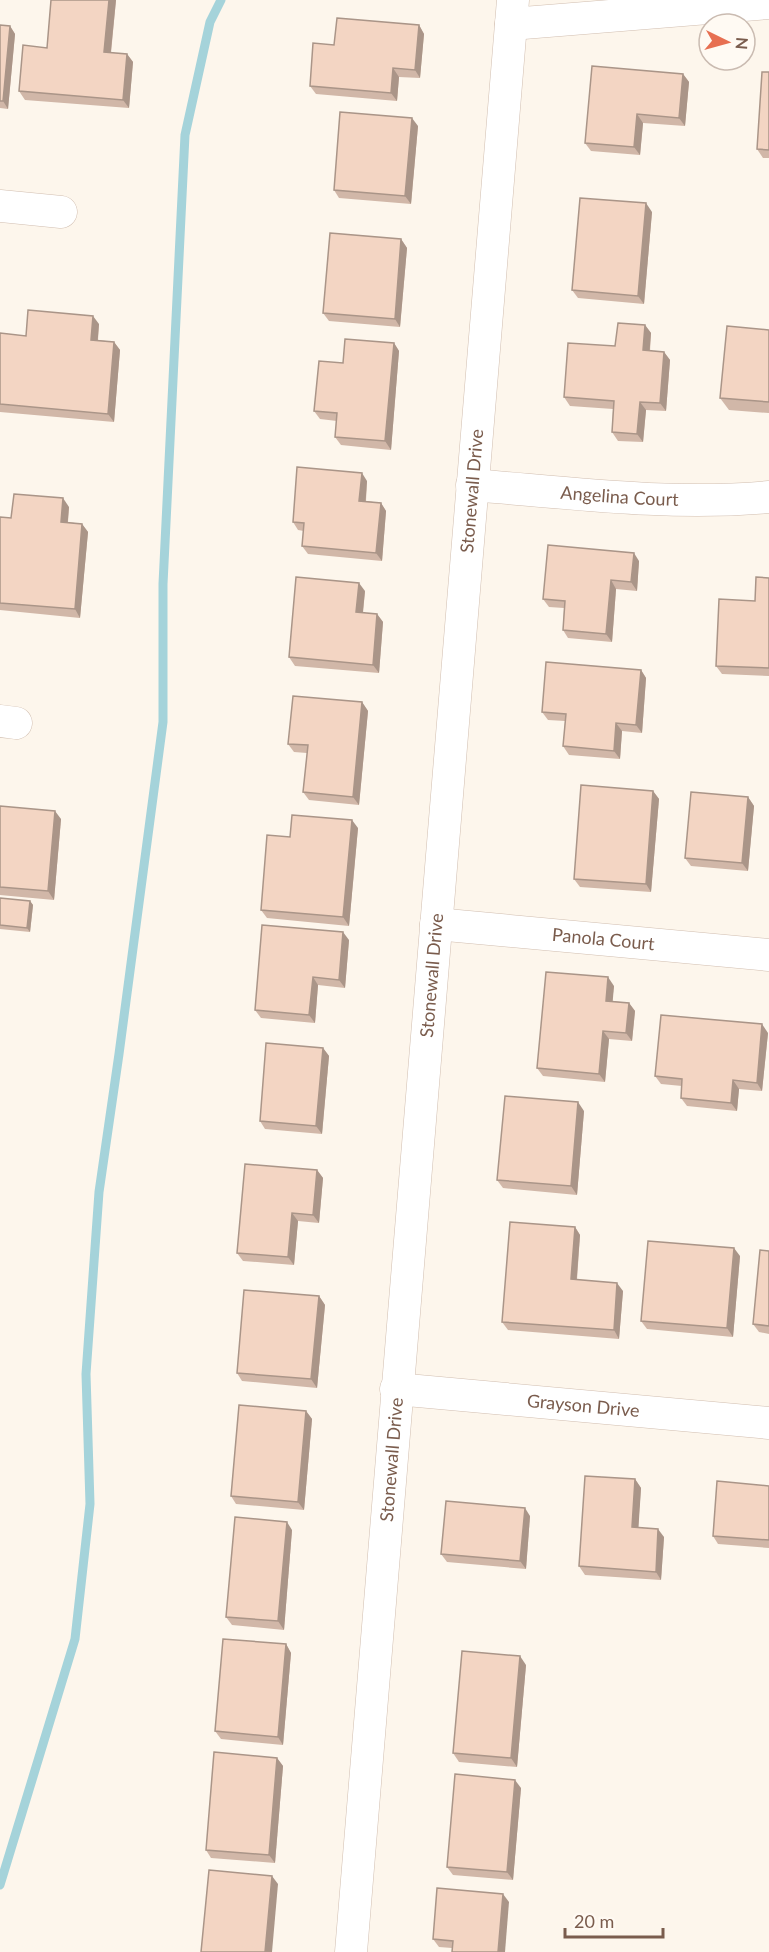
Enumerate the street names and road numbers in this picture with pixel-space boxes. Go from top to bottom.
street label: Stonewall Drive [455,428,487,554]
street label: Angelina Court [560,481,679,510]
street label: Stonewall Drive [415,912,447,1038]
street label: Panola Court [551,923,656,954]
street label: Grayson Drive [526,1389,641,1421]
street label: Stonewall Drive [375,1397,407,1523]

